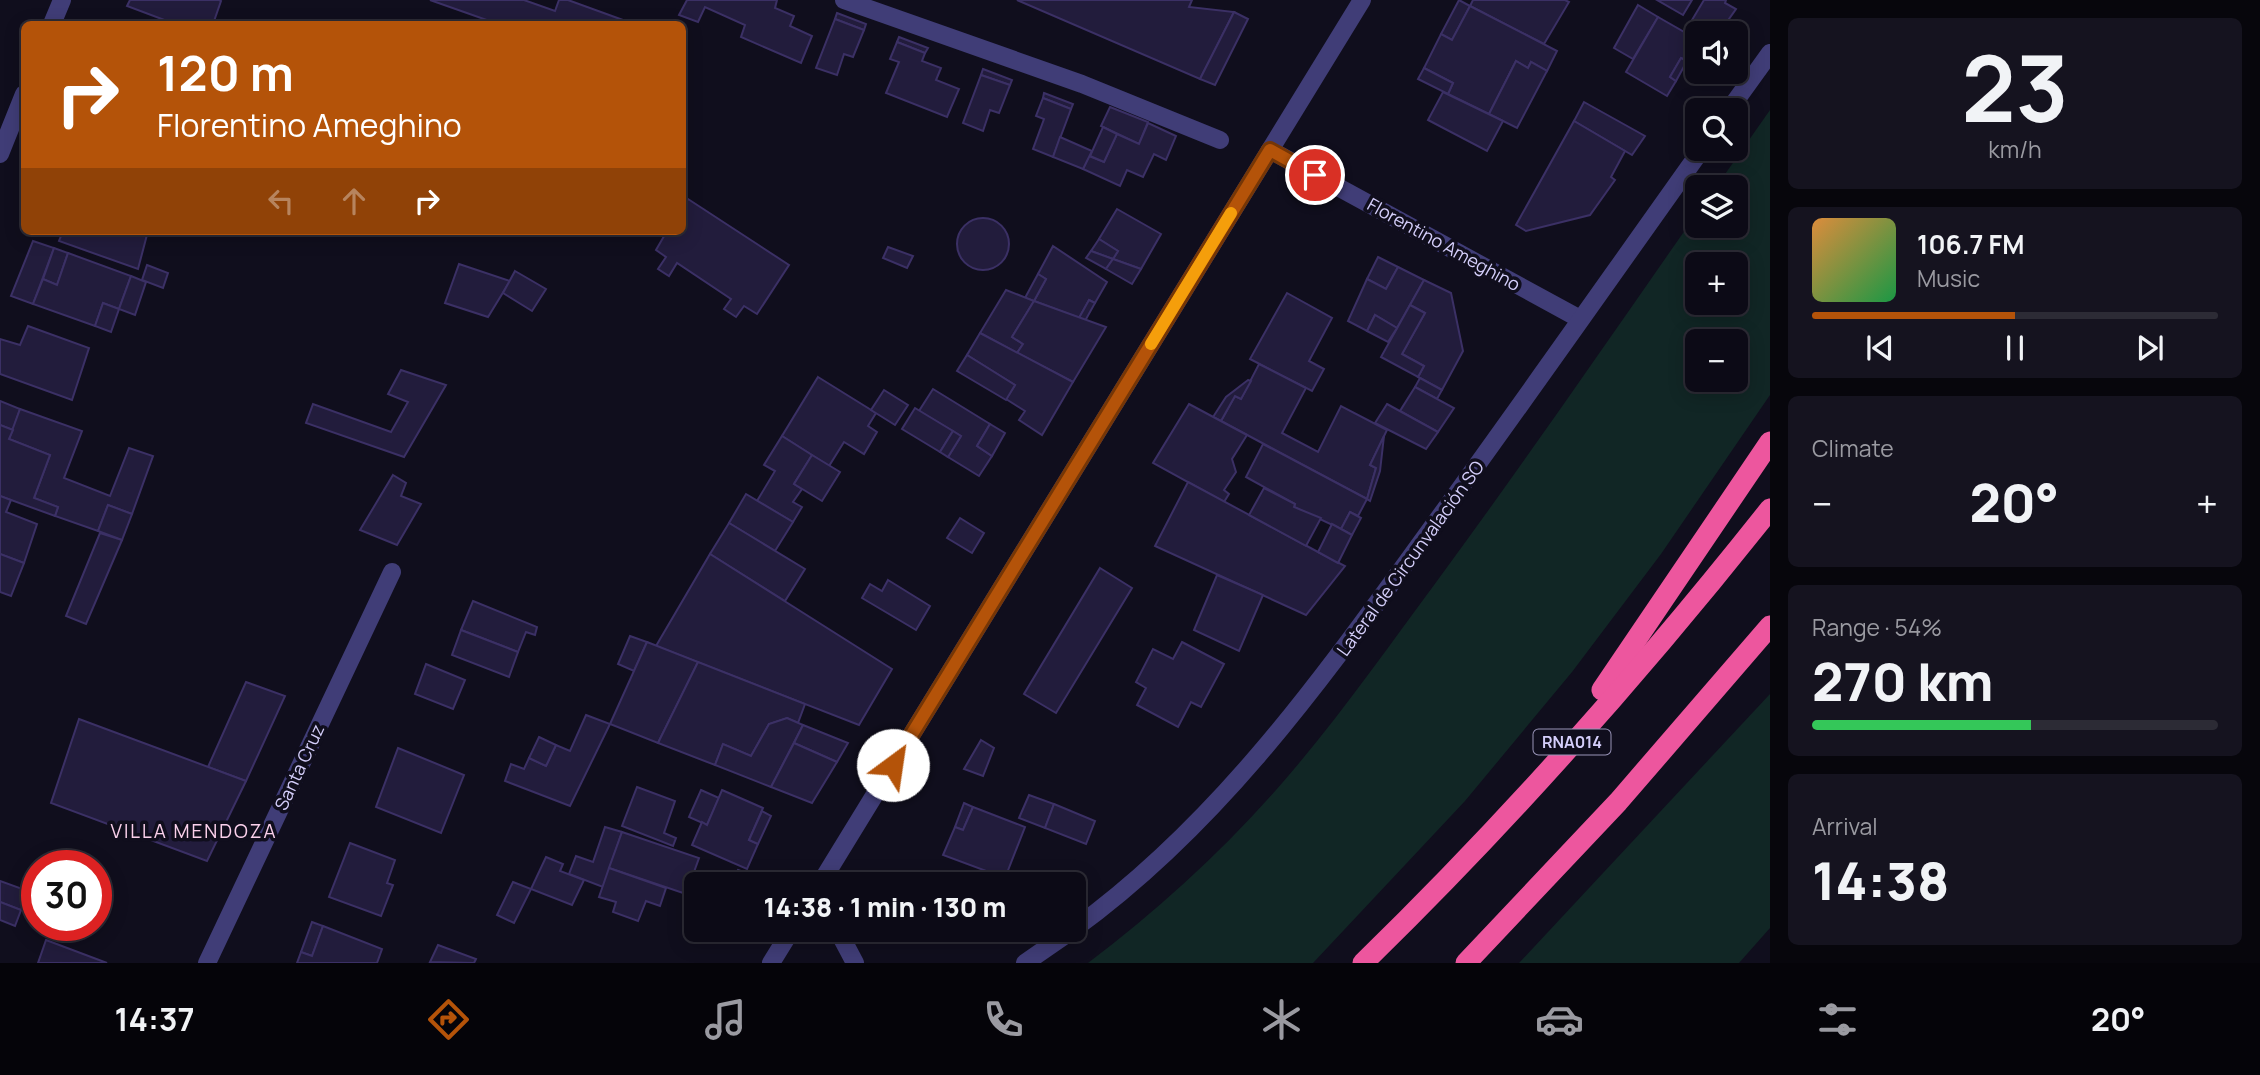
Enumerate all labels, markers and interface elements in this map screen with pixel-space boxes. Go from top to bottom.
map controls [1685,21,1748,392]
button: sound [1685,21,1748,84]
text: 23 [1961,25,2069,149]
text: 120 m [157,39,294,106]
icon: right [42,49,133,140]
button: search [1685,98,1748,161]
text: Florentino Ameghino [157,103,462,147]
text: km/h [1988,133,2042,165]
pin [1285,145,1345,205]
icon: arrive [1296,156,1334,194]
button: layers [1685,175,1748,238]
icon: left [262,182,300,220]
icon: ahead [335,182,373,220]
icon: right [408,182,446,220]
street label: Florentino Ameghino [1363,192,1525,296]
text: 106.7 FM [1917,226,2024,262]
button: + [1685,252,1748,315]
text: Music [1917,262,1980,294]
button: − [1685,329,1748,392]
icon: previous [1861,329,1899,367]
icon: pause [1996,329,2034,367]
icon: next [2131,329,2169,367]
text: Climate [1812,432,1894,464]
street label: Lateral de Circunvalación SO [1331,456,1489,660]
text: 20° [1969,467,2059,538]
text: − [1812,477,1833,529]
text: + [2196,477,2218,529]
text: Range · 54% [1812,611,1942,643]
text: 270 km [1812,646,1993,717]
street label: Santa Cruz [269,720,329,814]
position arrow [856,728,930,802]
road number: RNA014 [1534,730,1610,754]
text: Arrival [1812,810,1878,842]
district label: VILLA MENDOZA [110,818,278,844]
text: 14:38 [1812,845,1949,916]
speed limit sign: 30 [21,850,112,941]
text: 14:38 · 1 min · 130 m [764,889,1006,925]
icon: directions [424,995,473,1044]
icon: music [701,995,750,1044]
icon: phone [979,995,1028,1044]
icon: climate [1257,995,1306,1044]
icon: car [1535,995,1584,1044]
icon: filters [1813,995,1862,1044]
text: 14:37 [114,997,195,1041]
text: 20° [2091,997,2145,1041]

